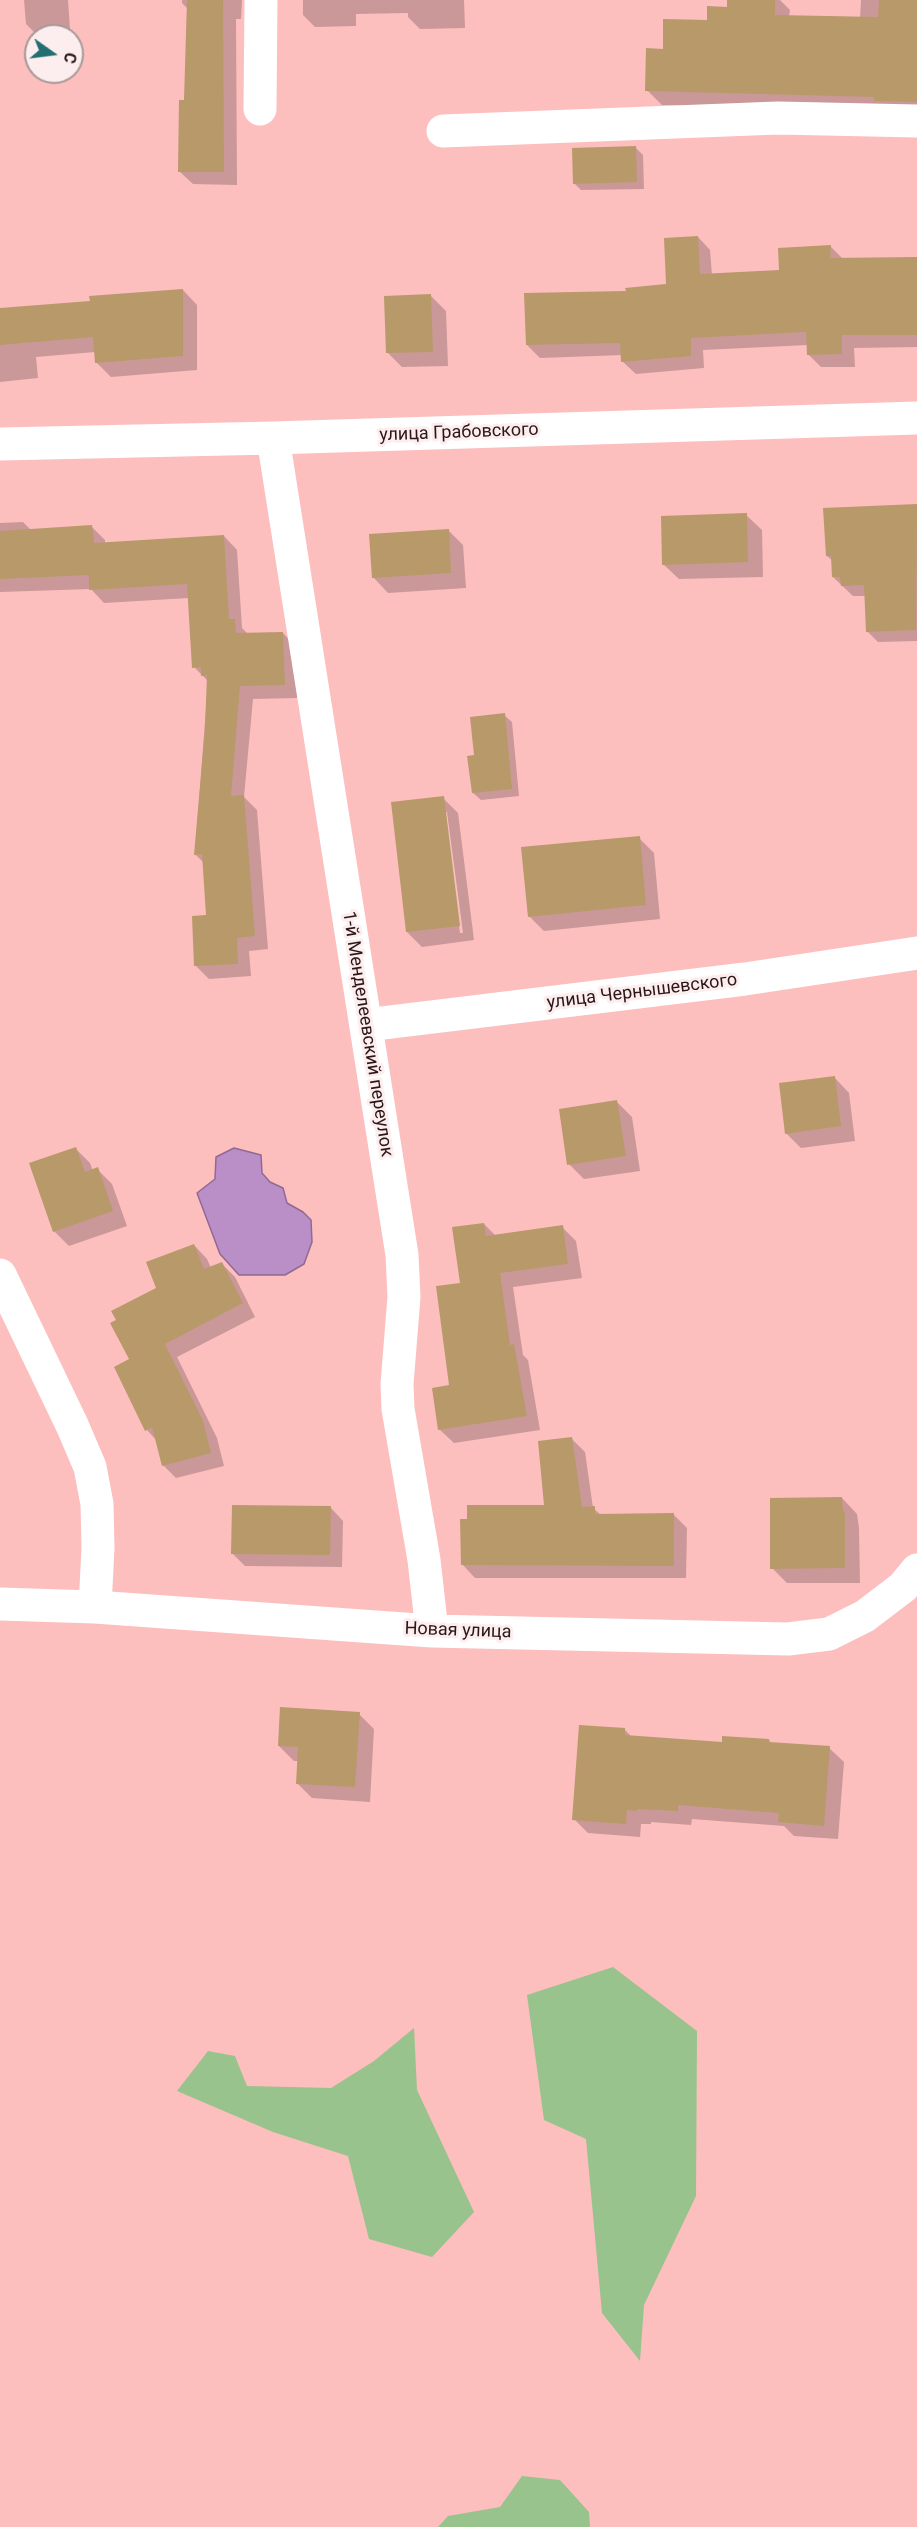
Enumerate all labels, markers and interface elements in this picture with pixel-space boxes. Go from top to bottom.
north arrow [24,24,84,84]
text: С [60,51,80,65]
street label: улица Грабовского [379,419,539,447]
street label: 1-й Менделеевский переулок [337,910,397,1158]
street label: улица Чернышевского [546,970,738,1014]
street label: Новая улица [404,1618,512,1644]

